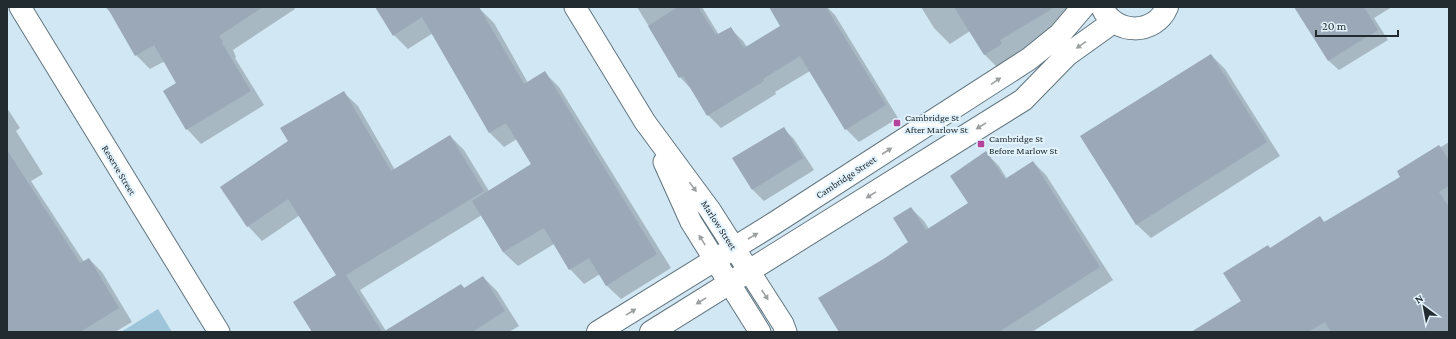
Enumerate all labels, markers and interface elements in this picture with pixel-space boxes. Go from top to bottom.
scale bar [1316,12,1398,38]
text: 20 m [1322,19,1347,33]
one-way arrow [1076,41,1086,49]
one-way arrow [991,77,1001,85]
place label: Cambridge St After Marlow St [905,112,969,135]
marker: Cambridge St After Marlow St [892,118,902,128]
one-way arrow [975,123,987,130]
place label: Cambridge St Before Marlow St [989,133,1058,156]
marker: Cambridge St Before Marlow St [976,139,986,149]
street label: Reserve Street [100,143,138,197]
one-way arrow [882,147,892,155]
street label: Cambridge Street [814,153,879,201]
one-way arrow [689,182,697,192]
one-way arrow [865,192,877,199]
street label: Marlow Street [699,198,739,252]
one-way arrow [747,233,759,240]
one-way arrow [699,234,706,246]
north arrow [1404,287,1444,327]
one-way arrow [761,290,769,301]
text: N [1412,291,1425,306]
one-way arrow [695,298,707,305]
one-way arrow [625,308,637,315]

